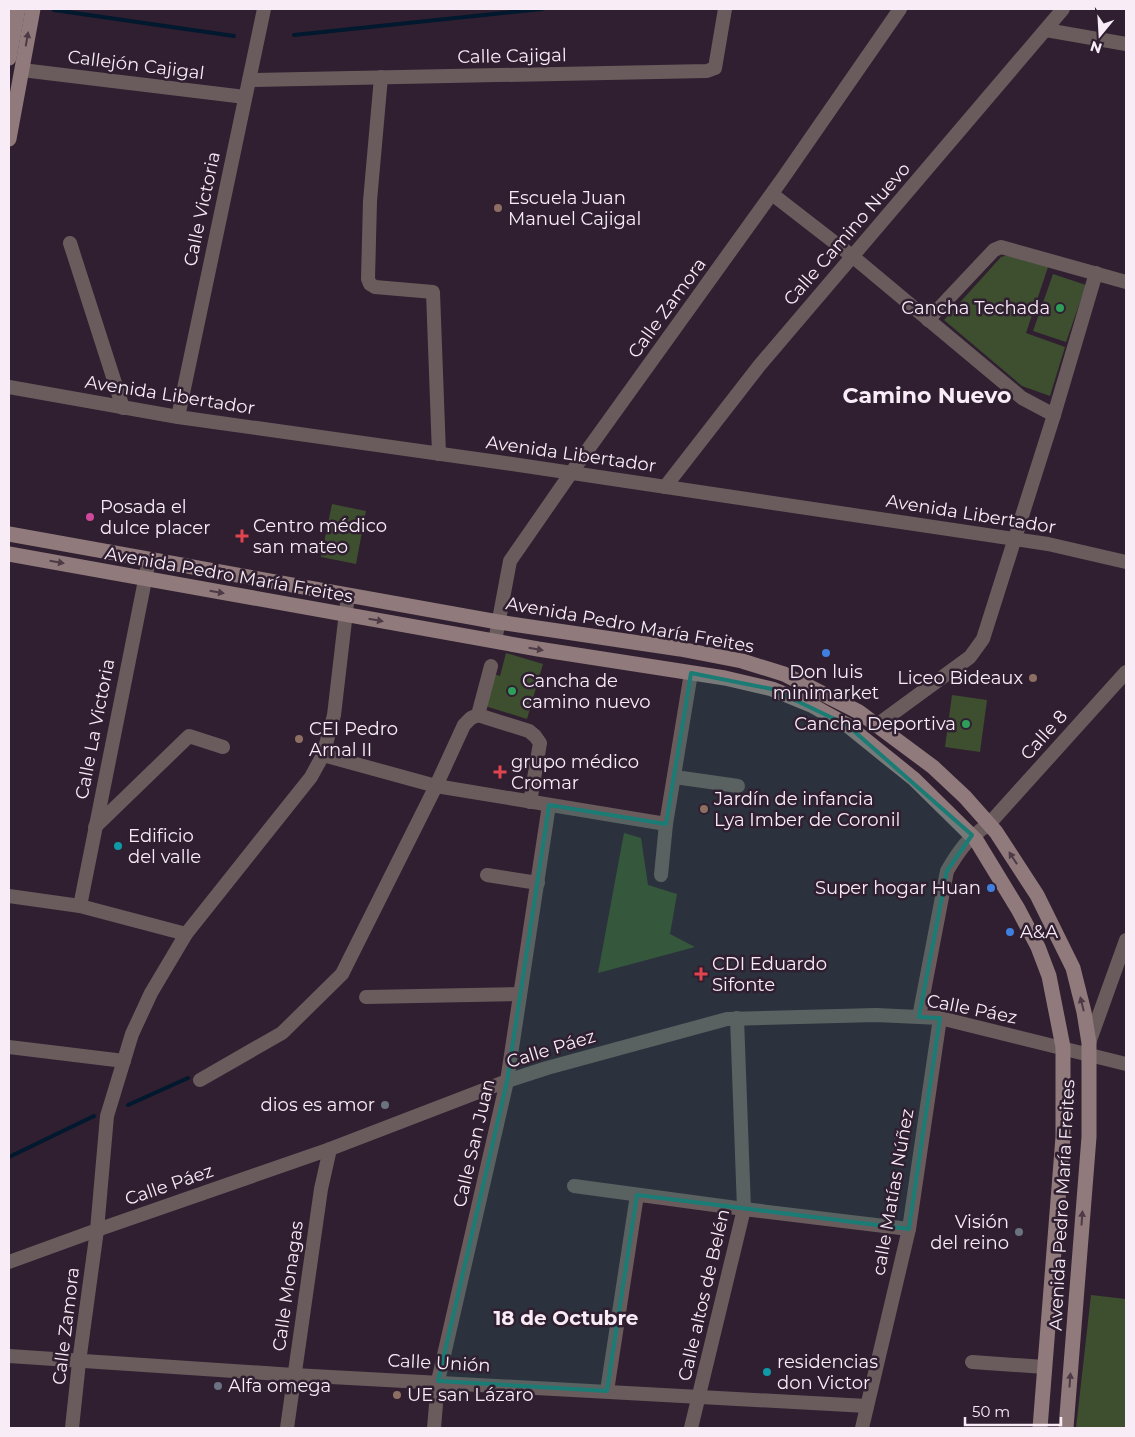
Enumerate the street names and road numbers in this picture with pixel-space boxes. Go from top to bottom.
street label: Calle Cajigal [457,44,567,68]
street label: Callejón Cajigal [66,46,206,84]
street label: Calle Victoria [179,150,225,268]
street label: Calle Camino Nuevo [779,158,915,310]
street label: Calle Zamora [623,254,711,362]
street label: Avenida Libertador [84,371,256,419]
street label: Avenida Libertador [484,431,658,477]
street label: Avenida Libertador [885,490,1057,538]
street label: Avenida Pedro María Freites [103,542,355,608]
street label: Avenida Pedro María Freites [504,592,756,658]
street label: Calle La Victoria [71,657,119,801]
street label: Calle 8 [1016,705,1072,765]
street label: Calle Páez [925,989,1019,1029]
street label: Calle Páez [504,1025,598,1073]
street label: Calle San Juan [449,1077,499,1209]
street label: Avenida Pedro María Freites [1044,1079,1080,1331]
street label: calle Matías Núñez [867,1107,919,1277]
street label: Calle Páez [122,1160,216,1210]
street label: Calle altos de Belén [674,1207,734,1383]
street label: Calle Monagas [268,1219,308,1353]
street label: Calle Zamora [48,1266,84,1386]
street label: Calle Unión [387,1349,491,1377]

